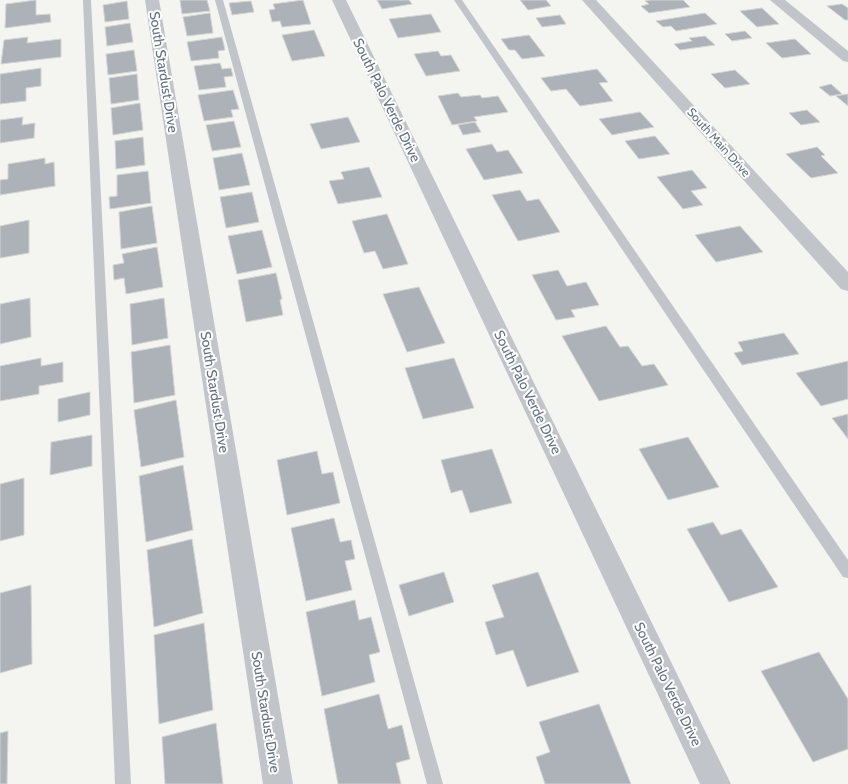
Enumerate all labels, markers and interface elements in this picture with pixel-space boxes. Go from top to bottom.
street label: South Stardust Drive [146,10,182,134]
street label: South Palo Verde Drive [349,35,425,165]
street label: South Main Drive [684,104,754,180]
street label: South Palo Verde Drive [490,327,566,457]
street label: South Stardust Drive [197,330,233,454]
street label: South Palo Verde Drive [630,619,706,749]
street label: South Stardust Drive [248,650,284,774]

